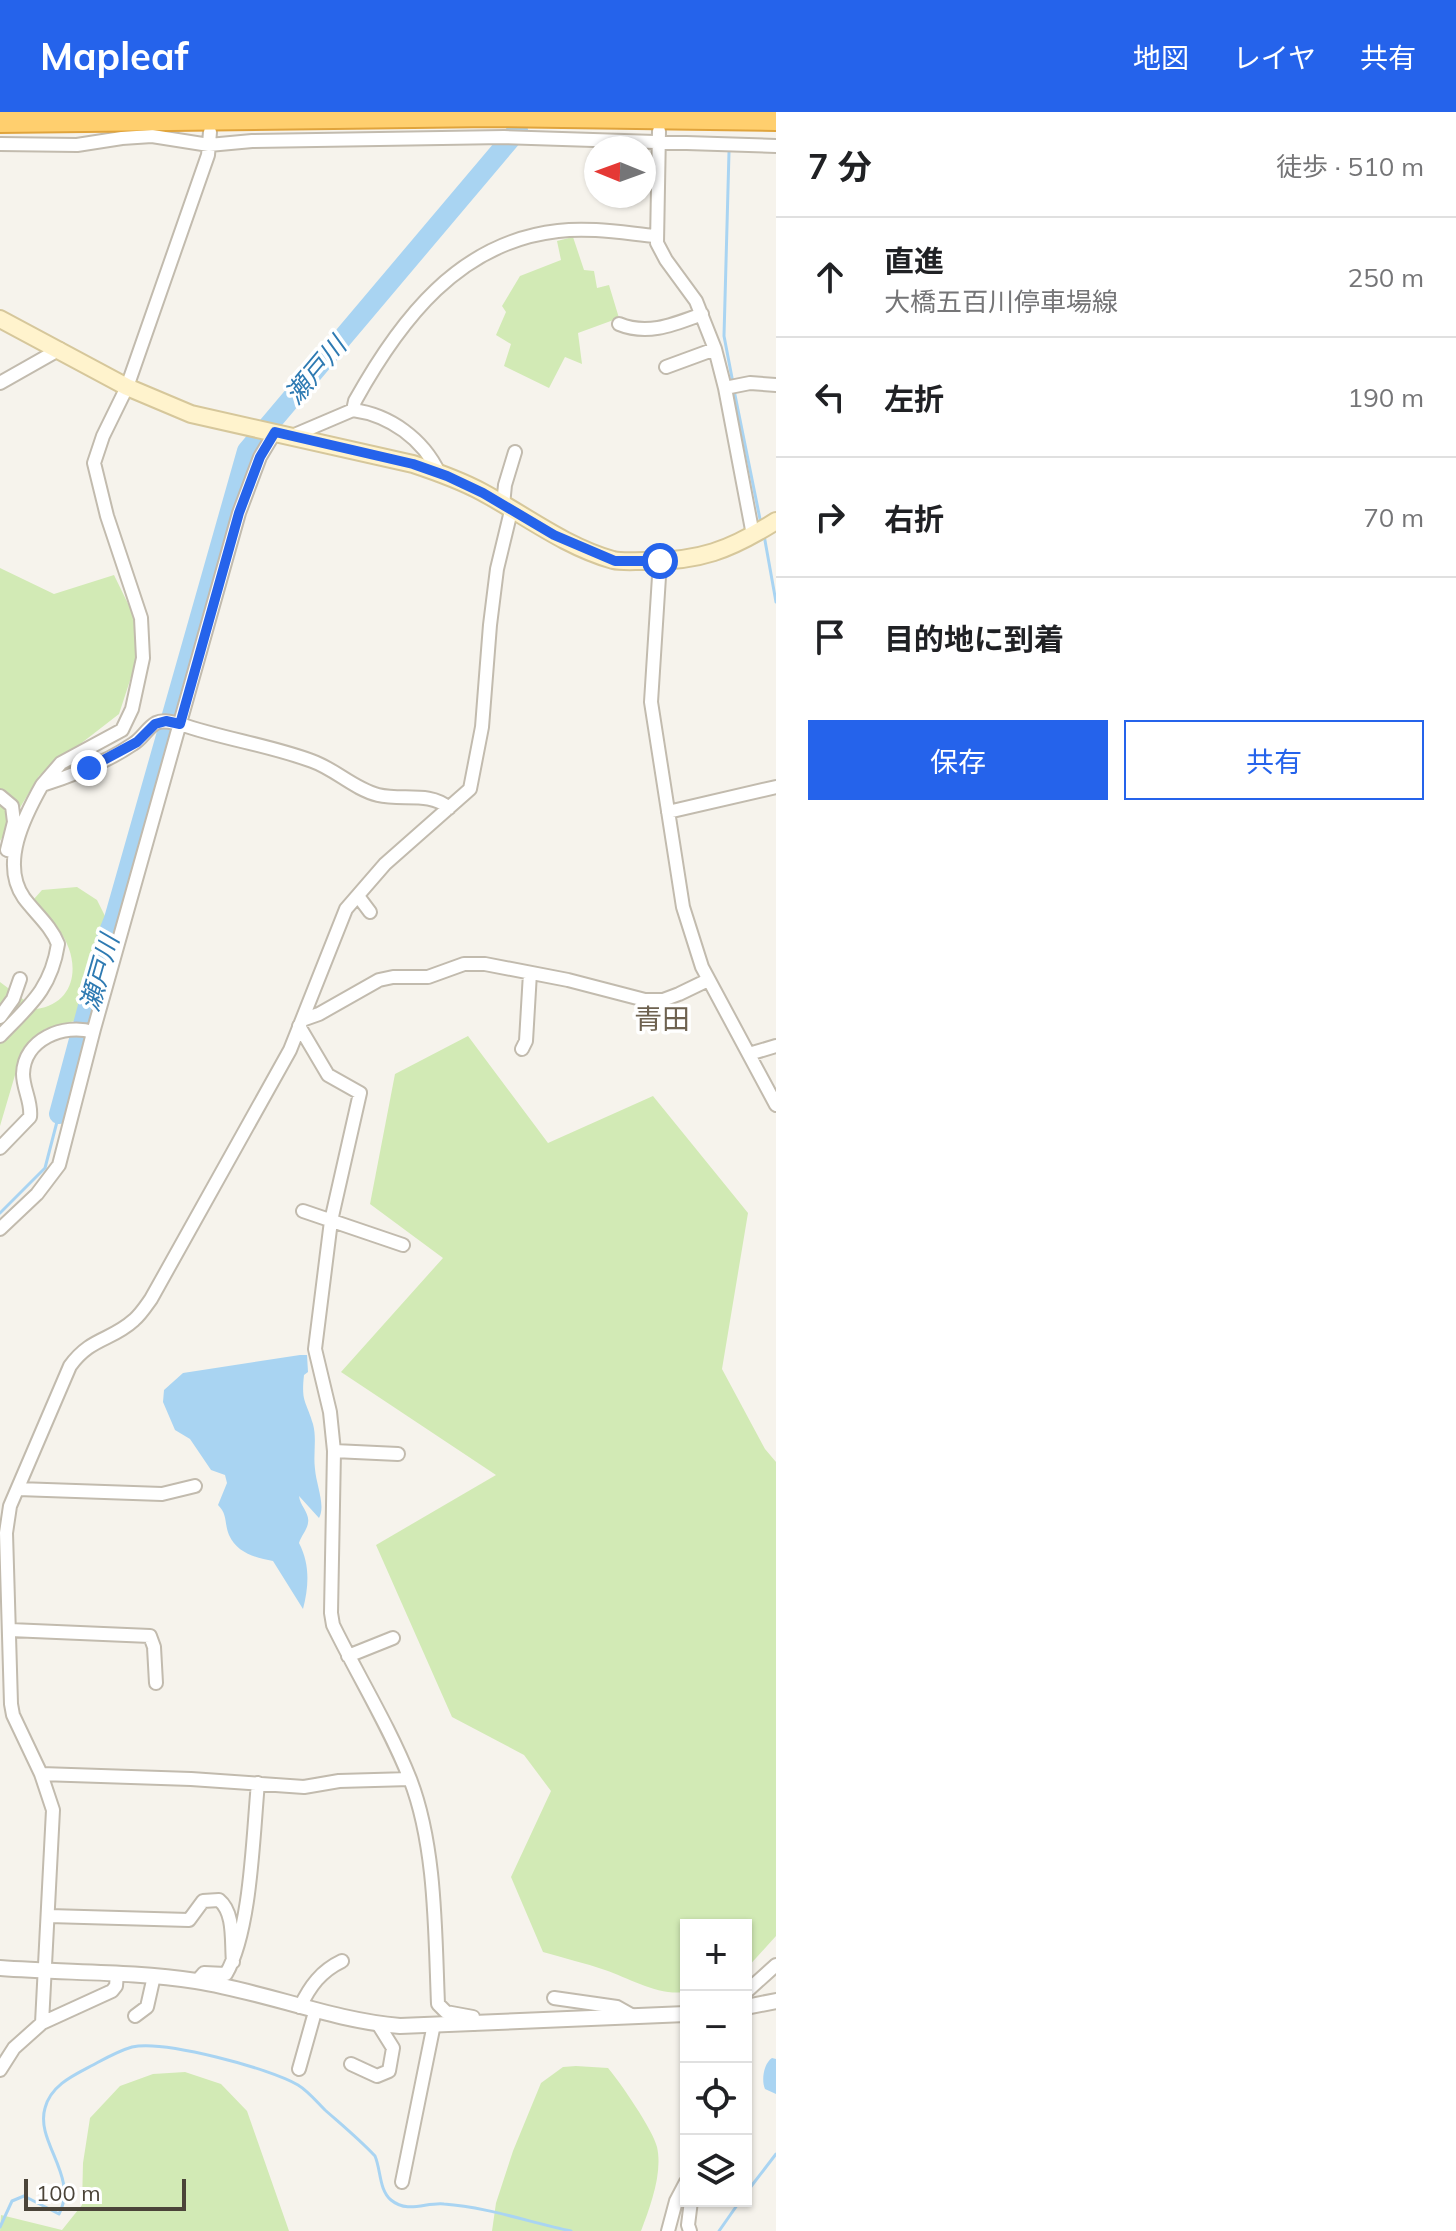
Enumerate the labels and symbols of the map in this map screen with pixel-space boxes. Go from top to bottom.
north arrow [584,136,656,208]
water label: 瀬戸川 [277,327,355,410]
route start [642,543,678,579]
route end [71,750,107,786]
water label: 瀬戸川 [72,928,126,1015]
district label: 青田 [634,1001,690,1036]
scale bar [24,2175,186,2211]

